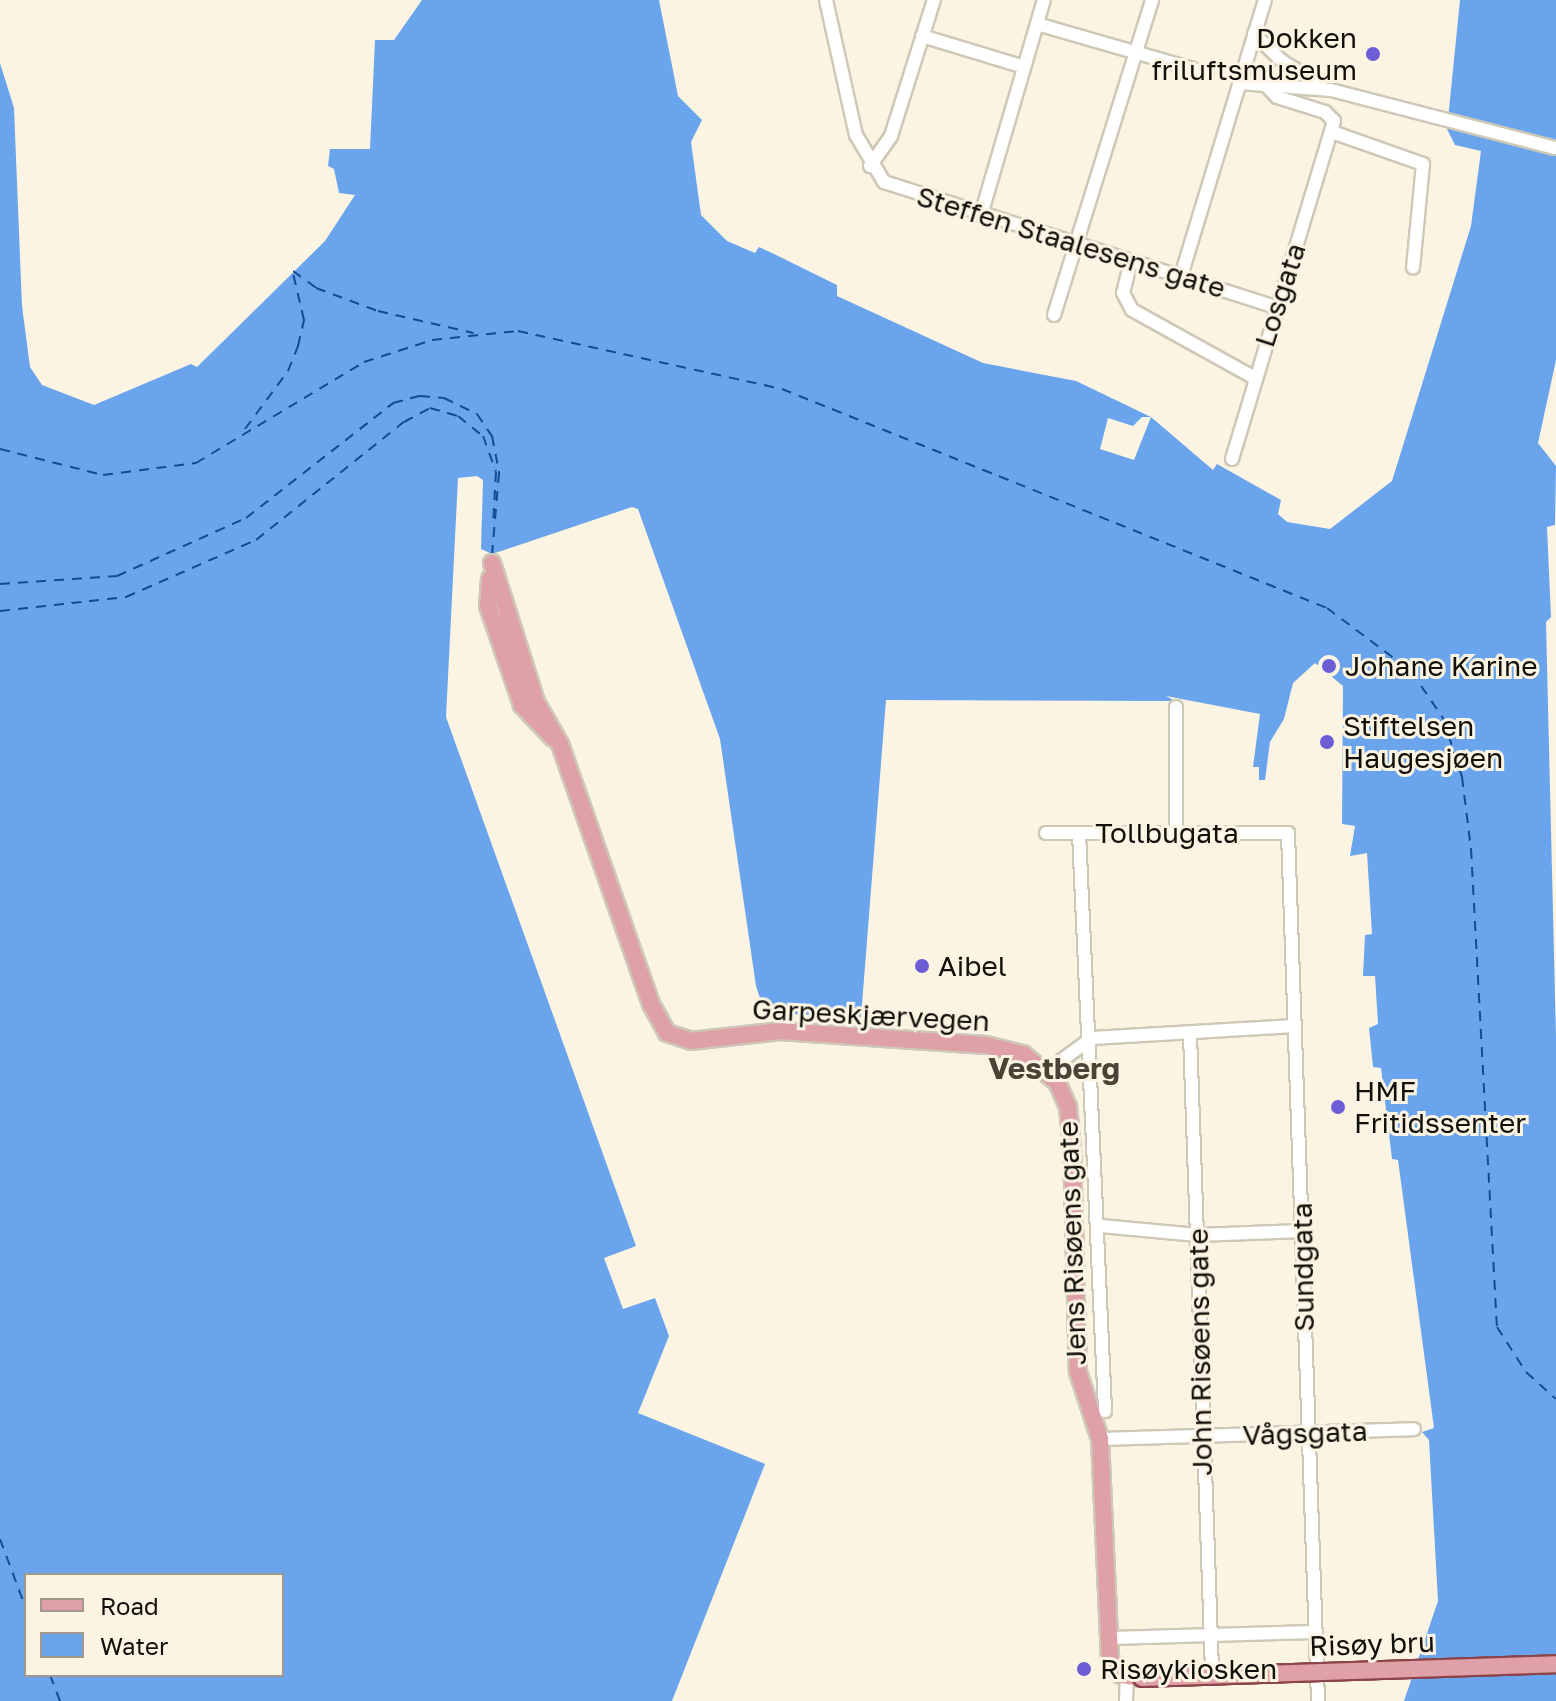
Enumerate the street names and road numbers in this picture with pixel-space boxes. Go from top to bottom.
street label: Steffen Staalesens gate [913,179,1229,305]
street label: Losgata [1247,239,1313,351]
street label: Tollbugata [1095,816,1239,850]
street label: Garpeskjærvegen [751,992,991,1038]
street label: Jens Risøens gate [1051,1120,1093,1366]
street label: Sundgata [1285,1202,1321,1332]
street label: John Risøens gate [1181,1228,1219,1476]
street label: Vågsgata [1242,1414,1368,1452]
street label: Risøy bru [1309,1625,1435,1663]

